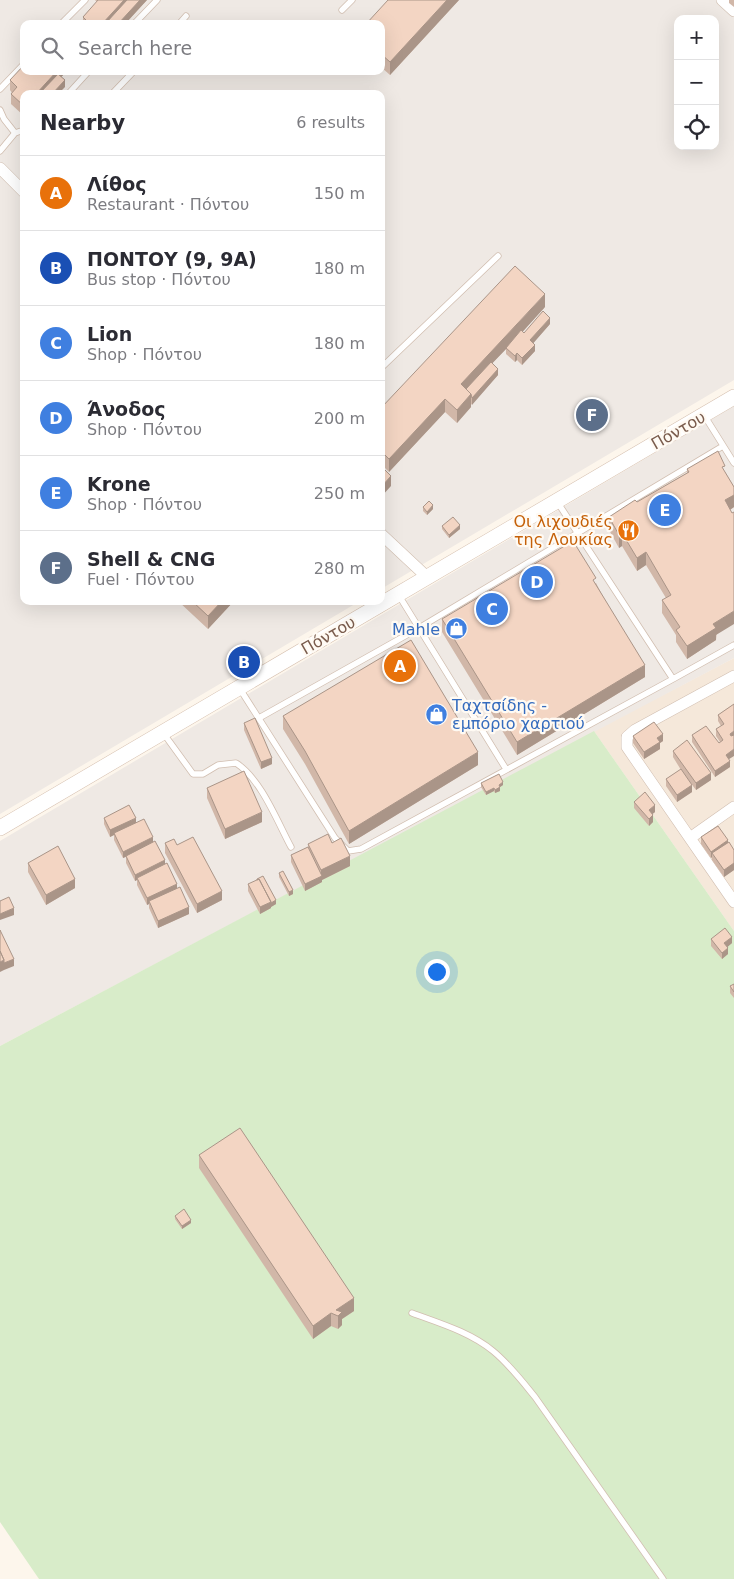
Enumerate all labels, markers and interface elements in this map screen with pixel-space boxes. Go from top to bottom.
map controls [674,15,719,150]
button: + [674,15,719,60]
search box [20,20,385,75]
icon: search [38,34,66,62]
text: Search here [78,37,192,59]
button: − [674,60,719,105]
button: locate [674,105,719,150]
text: Nearby [40,111,125,135]
text: 6 results [296,113,365,132]
text: Λίθος [87,173,146,195]
text: A [50,184,62,203]
text: 150 m [314,184,365,203]
text: Restaurant · Πόντου [87,195,249,214]
text: ΠΟΝΤΟΥ (9, 9Α) [87,248,257,270]
text: B [50,259,62,278]
text: 180 m [314,259,365,278]
text: Bus stop · Πόντου [87,270,231,289]
text: Lion [87,323,132,345]
text: C [50,334,62,353]
text: 180 m [314,334,365,353]
text: Shop · Πόντου [87,345,202,364]
pin: F [576,396,608,434]
text: Άνοδος [87,398,166,420]
street label: Πόντου [648,407,709,454]
text: D [49,409,63,428]
text: 200 m [314,409,365,428]
text: Shop · Πόντου [87,420,202,439]
text: Krone [87,473,151,495]
text: E [51,484,61,503]
text: 250 m [314,484,365,503]
pin: E [649,491,681,529]
text: Shop · Πόντου [87,495,202,514]
place label: Οι λιχουδιές της Λουκίας [513,512,613,549]
restaurant icon: Οι λιχουδιές της Λουκίας [617,518,641,542]
text: Shell & CNG [87,548,215,570]
text: F [51,559,61,578]
text: 280 m [314,559,365,578]
pin: D [521,563,553,601]
text: Fuel · Πόντου [87,570,194,589]
pin: C [476,590,508,628]
street label: Πόντου [298,612,359,659]
shop icon: Mahle [444,617,468,641]
place label: Mahle [392,620,440,639]
pin: B [228,643,260,681]
pin: A [384,647,416,685]
place label: Ταχτσίδης - εμπόριο χαρτιού [451,696,585,733]
shop icon: Ταχτσίδης - εμπόριο χαρτιού [424,702,448,726]
your location [424,959,450,985]

